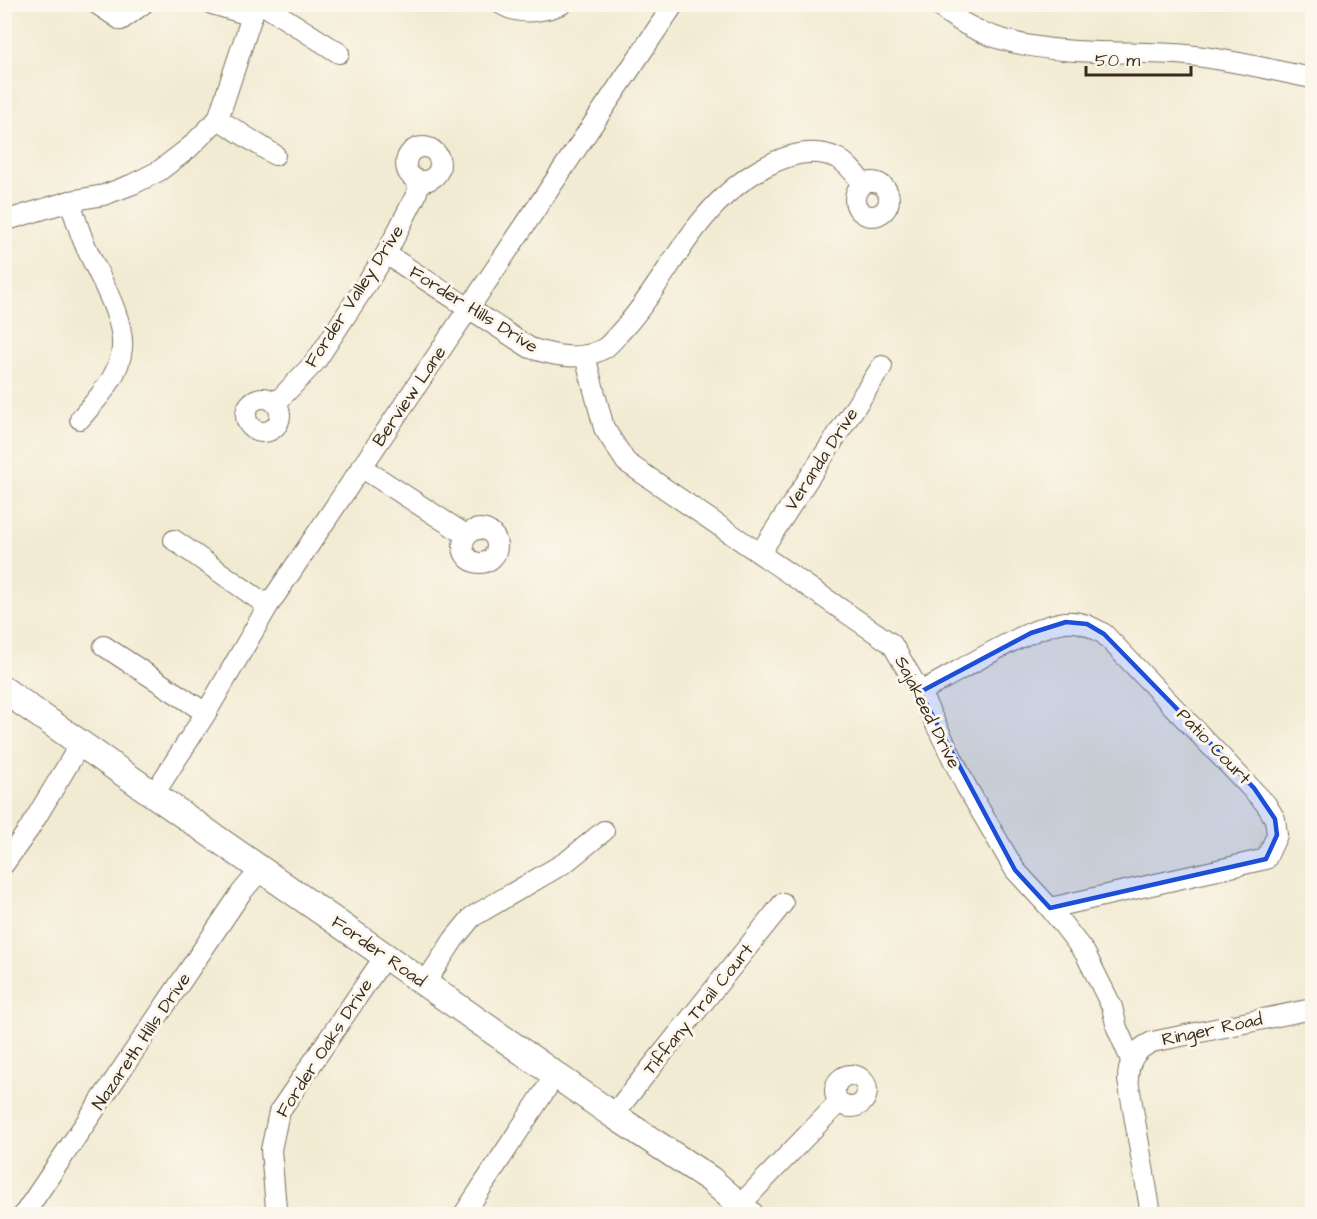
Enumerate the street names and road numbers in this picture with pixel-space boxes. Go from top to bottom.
street label: Forder Valley Drive [299,220,411,373]
street label: Forder Hills Drive [405,260,543,359]
street label: Berview Lane [367,341,452,452]
street label: Veranda Drive [779,403,864,516]
street label: Sajakeed Drive [888,652,967,773]
street label: Patio Court [1171,703,1257,791]
street label: Forder Road [327,910,431,993]
street label: Tiffany Trail Court [637,938,761,1081]
street label: Nazareth Hills Drive [86,968,197,1115]
street label: Forder Oaks Drive [270,974,379,1122]
street label: Ringer Road [1160,1007,1265,1053]

